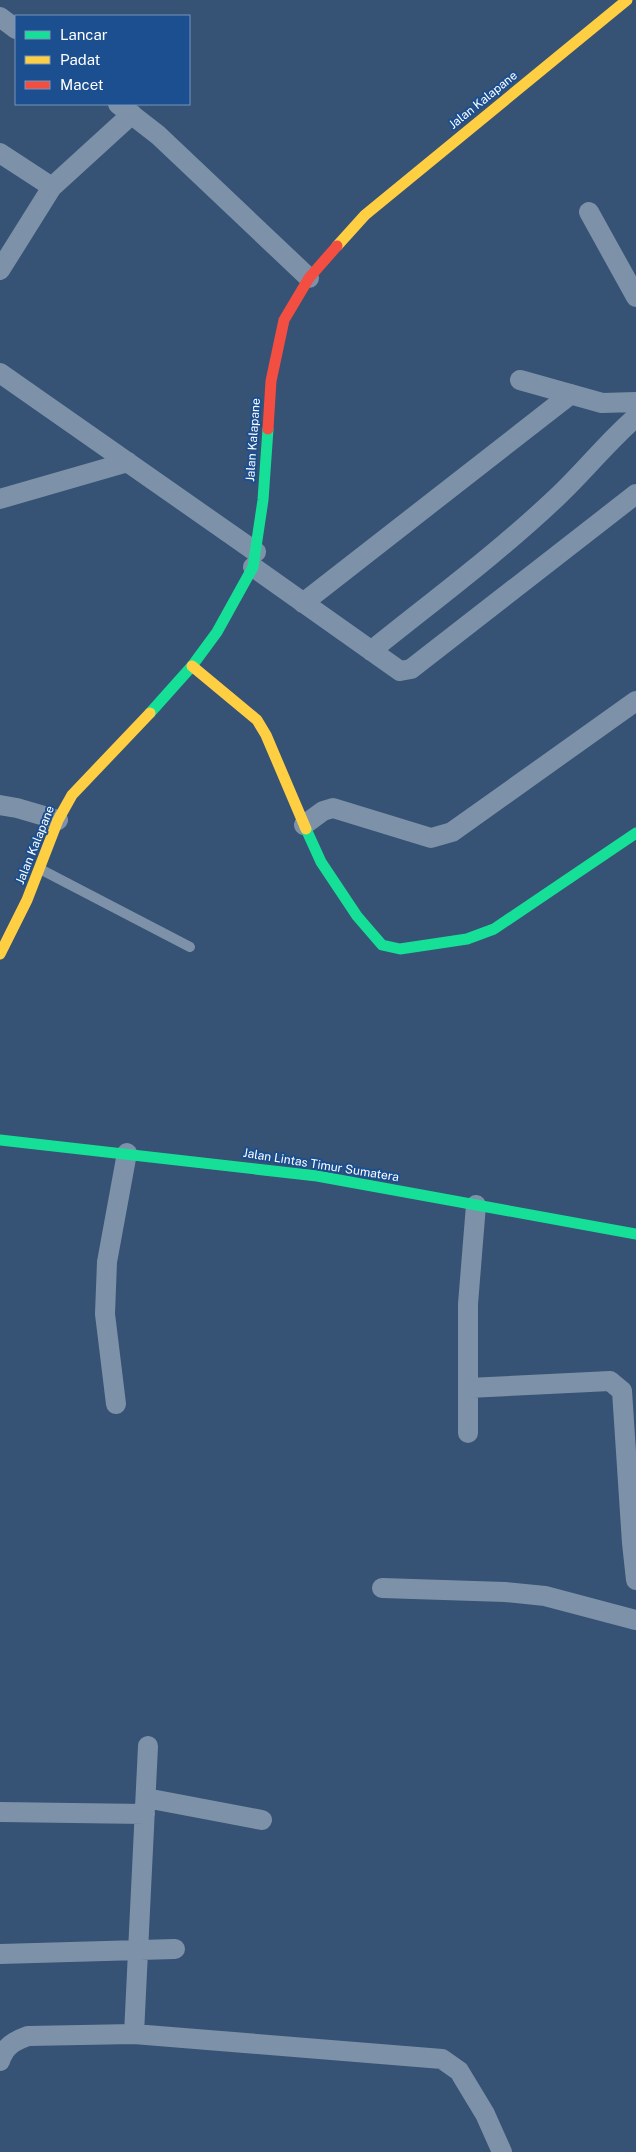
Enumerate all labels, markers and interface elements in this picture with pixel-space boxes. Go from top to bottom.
legend [15,15,190,105]
text: Lancar [60,26,108,43]
text: Padat [60,51,101,68]
street label: Jalan Kalapane [446,68,520,132]
text: Macet [60,76,104,93]
street label: Jalan Kalapane [243,398,263,482]
street label: Jalan Kalapane [13,803,57,886]
street label: Jalan Lintas Timur Sumatera [242,1146,400,1184]

